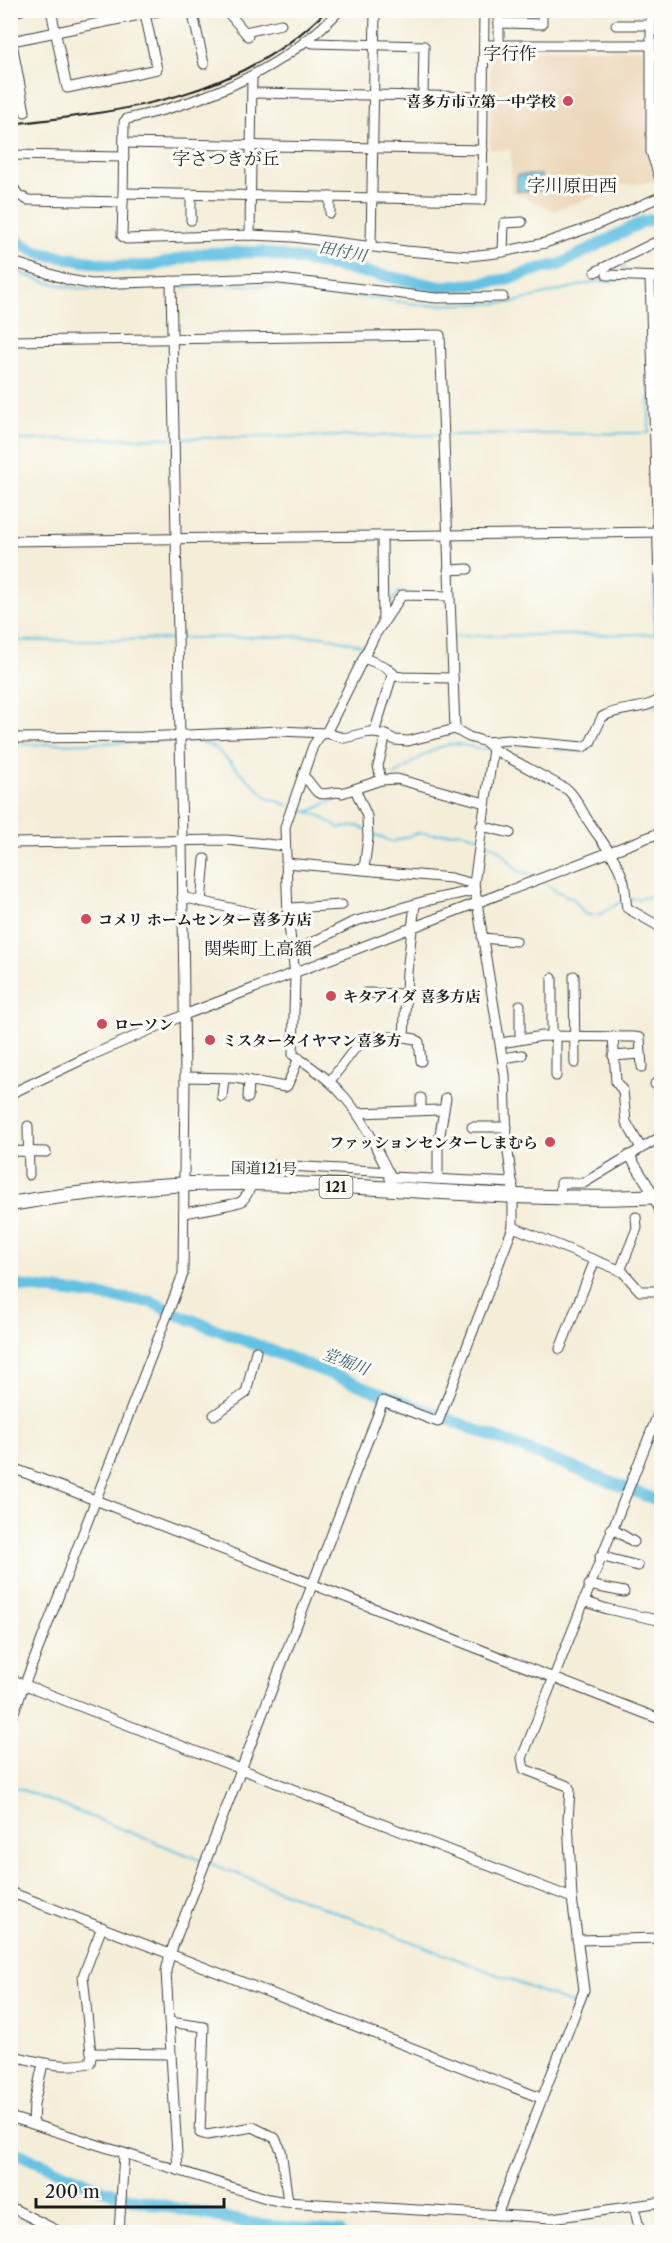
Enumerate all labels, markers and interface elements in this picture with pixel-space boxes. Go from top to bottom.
district label: 字行作 [483,43,537,65]
place label: 喜多方市立第一中学校 [406,92,556,111]
marker: 喜多方市立第一中学校 [561,94,575,108]
district label: 字さつきが丘 [172,148,280,170]
district label: 字川原田西 [527,175,617,197]
water label: 田付川 [318,237,370,266]
place label: コメリ ホームセンター喜多方店 [98,910,311,929]
marker: コメリ ホームセンター喜多方店 [79,912,93,926]
district label: 関柴町上高額 [204,938,312,960]
place label: キタアイダ 喜多方店 [343,987,480,1006]
marker: キタアイダ 喜多方店 [324,989,338,1003]
place label: ローソン [114,1015,173,1034]
marker: ローソン [95,1017,109,1031]
place label: ミスタータイヤマン喜多方 [222,1031,402,1050]
marker: ミスタータイヤマン喜多方 [203,1033,217,1047]
place label: ファッションセンターしまむら [329,1133,538,1152]
marker: ファッションセンターしまむら [543,1135,557,1149]
street label: 国道121号 [231,1158,297,1178]
road number: 121 [320,1176,352,1198]
water label: 堂堀川 [320,1343,374,1380]
scale bar [36,2171,224,2209]
text: 200 m [45,2181,100,2203]

